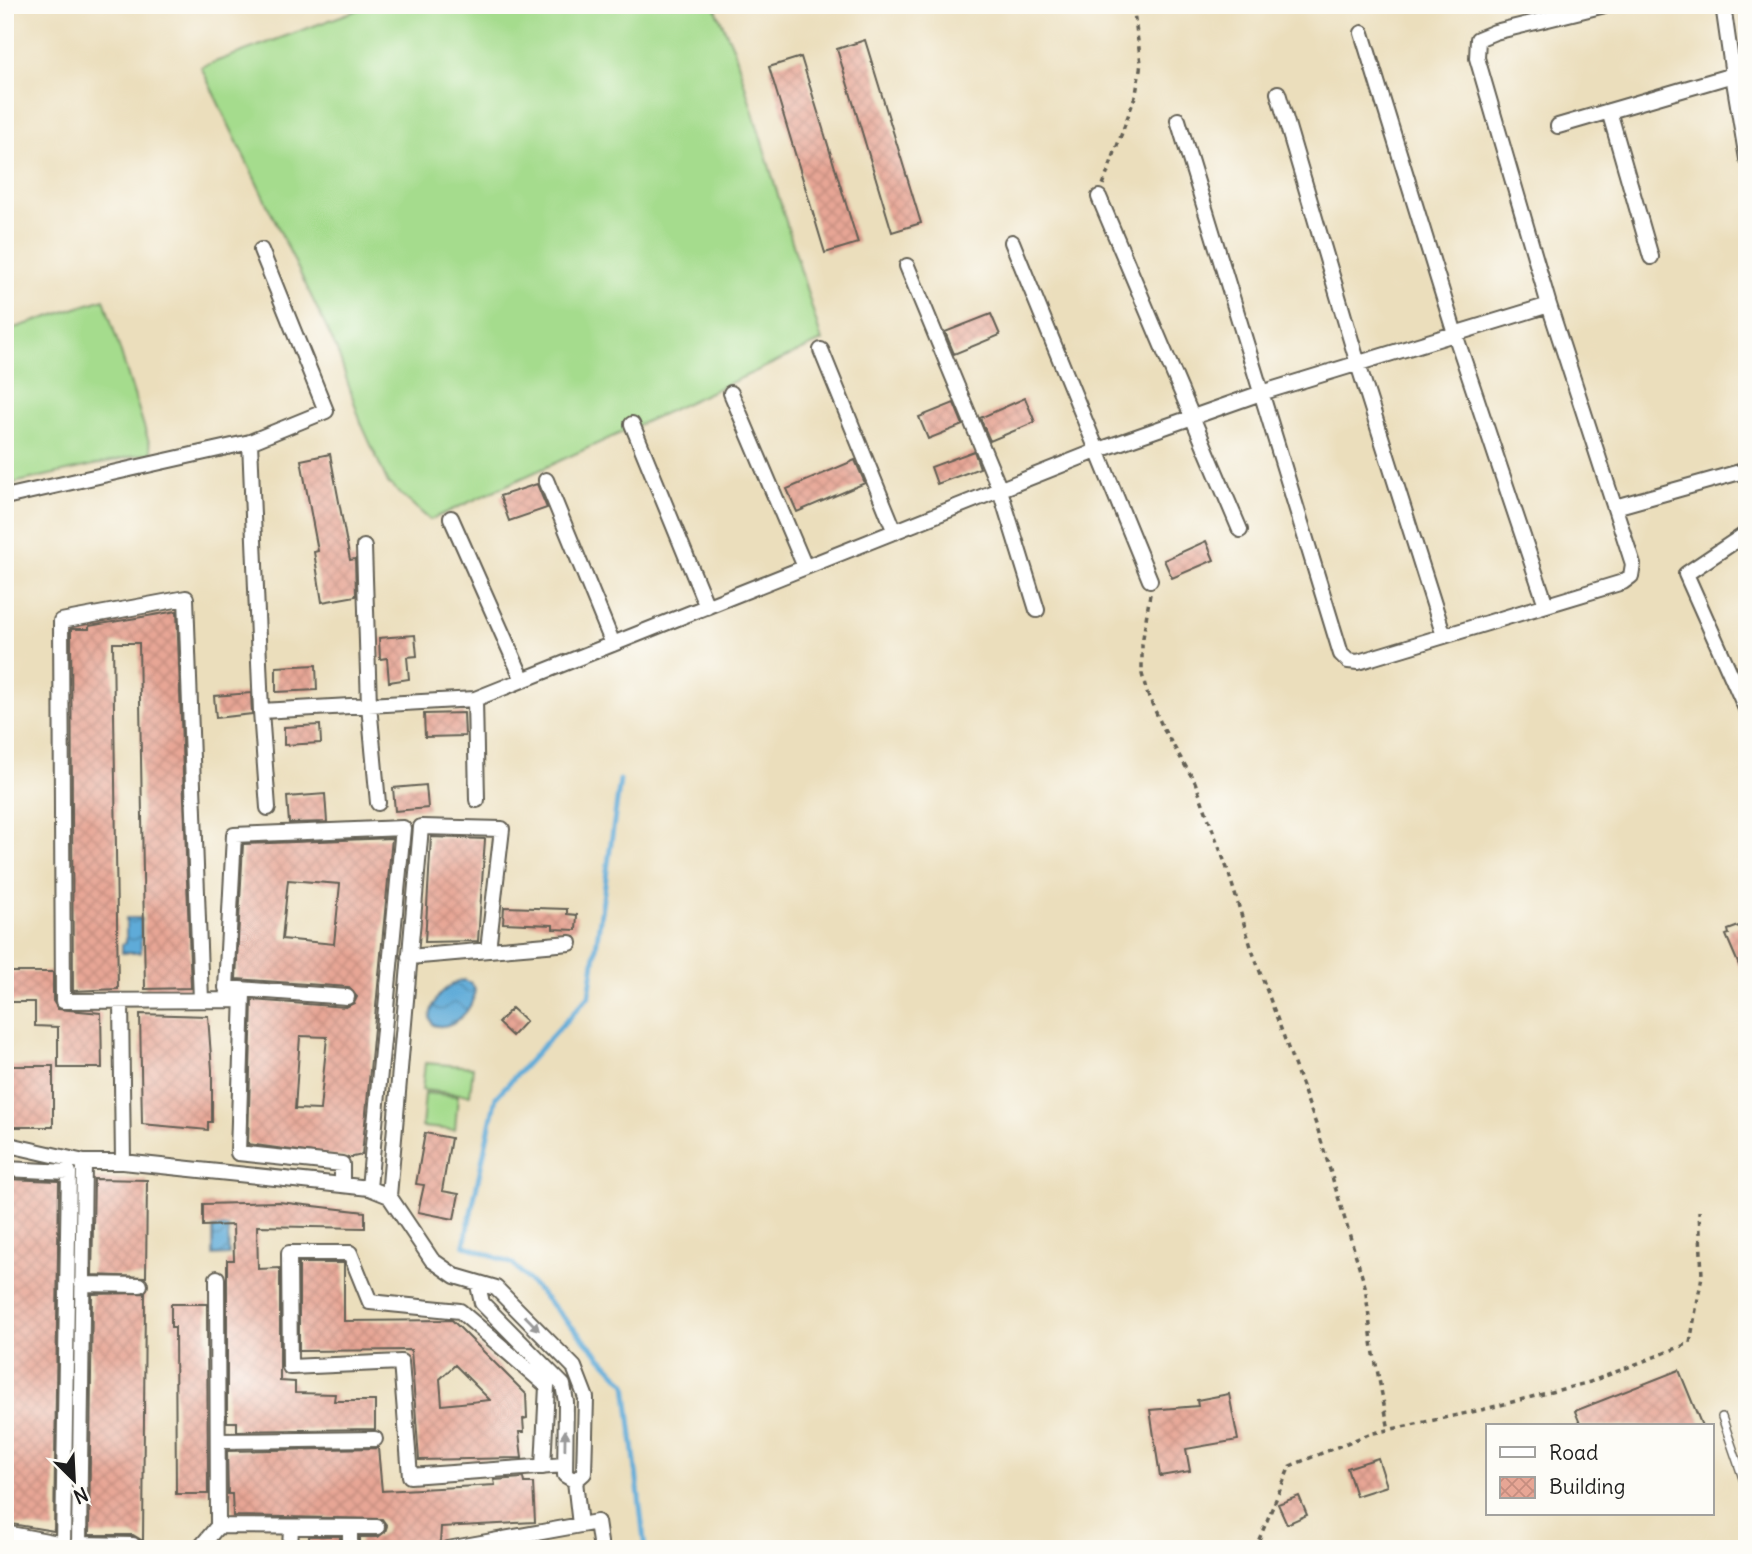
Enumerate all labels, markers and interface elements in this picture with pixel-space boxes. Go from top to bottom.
one-way arrow [523,1314,539,1331]
legend [1486,1424,1714,1516]
one-way arrow [560,1429,571,1451]
text: Road [1549,1439,1598,1466]
north arrow [38,1446,108,1516]
text: Building [1549,1473,1625,1500]
text: N [70,1482,92,1509]

